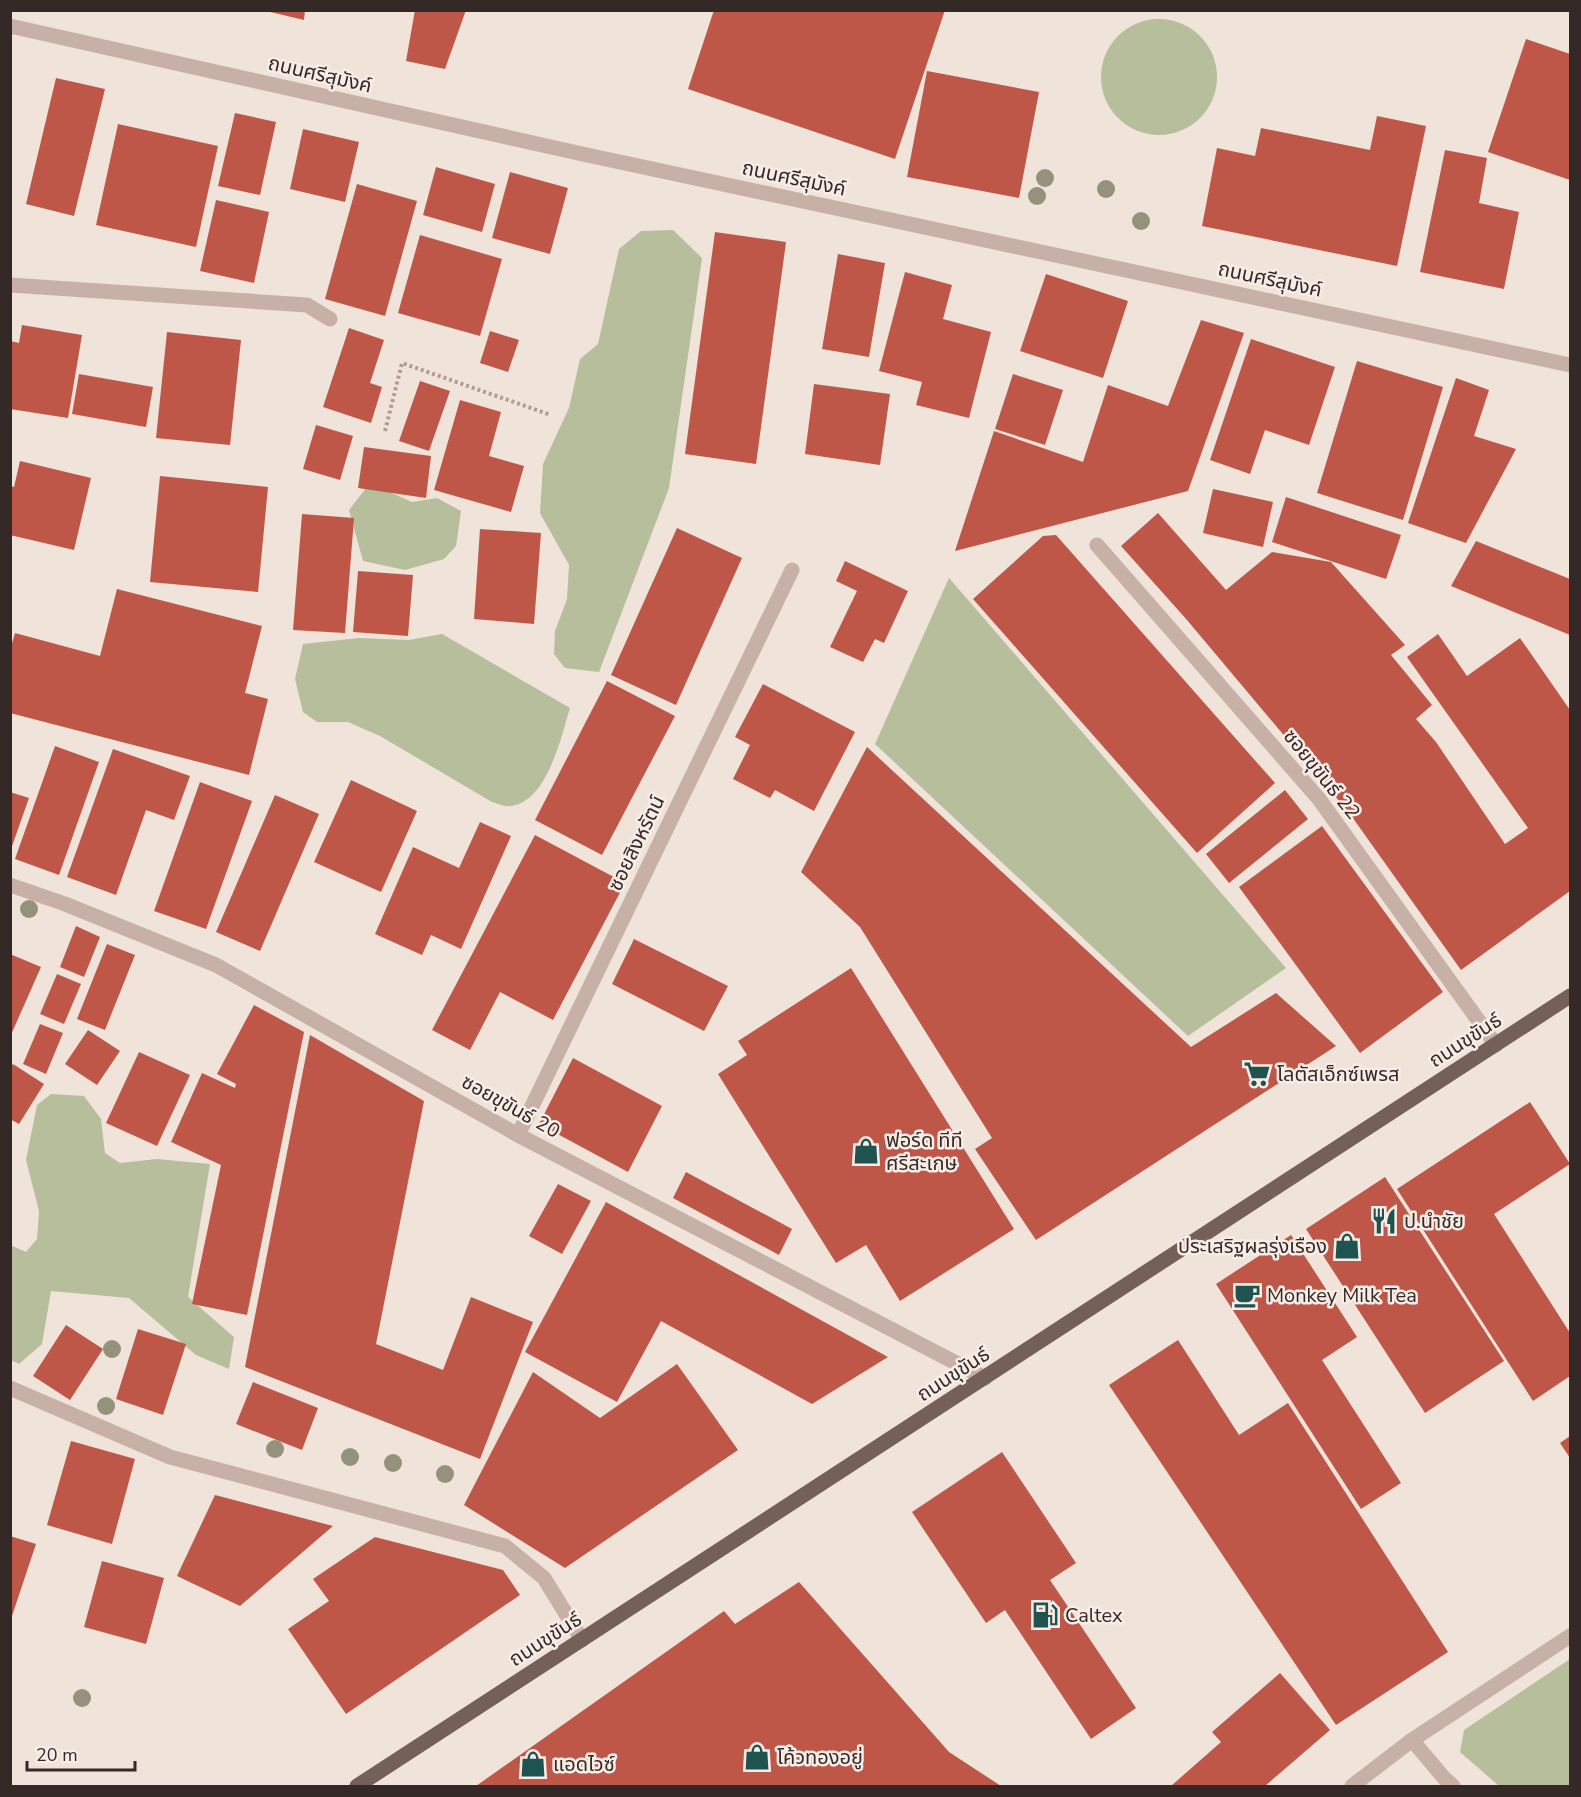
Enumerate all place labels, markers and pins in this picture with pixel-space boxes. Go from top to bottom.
supermarket icon: โลตัสเอ็กซ์เพรส [1242,1059,1272,1089]
place label: โลตัสเอ็กซ์เพรส [1277,1061,1399,1088]
place label: ฟอร์ด ทีที ศรีสะเกษ [886,1127,963,1177]
shop icon: ฟอร์ด ทีที ศรีสะเกษ [851,1136,881,1166]
restaurant icon: ป.นำชัย [1369,1206,1399,1236]
place label: ป.นำชัย [1404,1208,1464,1235]
shop icon: ประเสริฐผลรุ่งเรือง [1332,1231,1362,1261]
place label: ประเสริฐผลรุ่งเรือง [1178,1233,1327,1260]
cafe icon: Monkey Milk Tea [1232,1280,1262,1310]
place label: Monkey Milk Tea [1267,1282,1417,1309]
fuel station icon: Caltex [1030,1600,1060,1630]
place label: Caltex [1065,1602,1123,1629]
shop icon: โค้วทองอยู่ [742,1742,772,1772]
place label: โค้วทองอยู่ [777,1744,863,1771]
shop icon: แอดไวซ์ [518,1749,548,1779]
place label: แอดไวซ์ [553,1751,615,1778]

